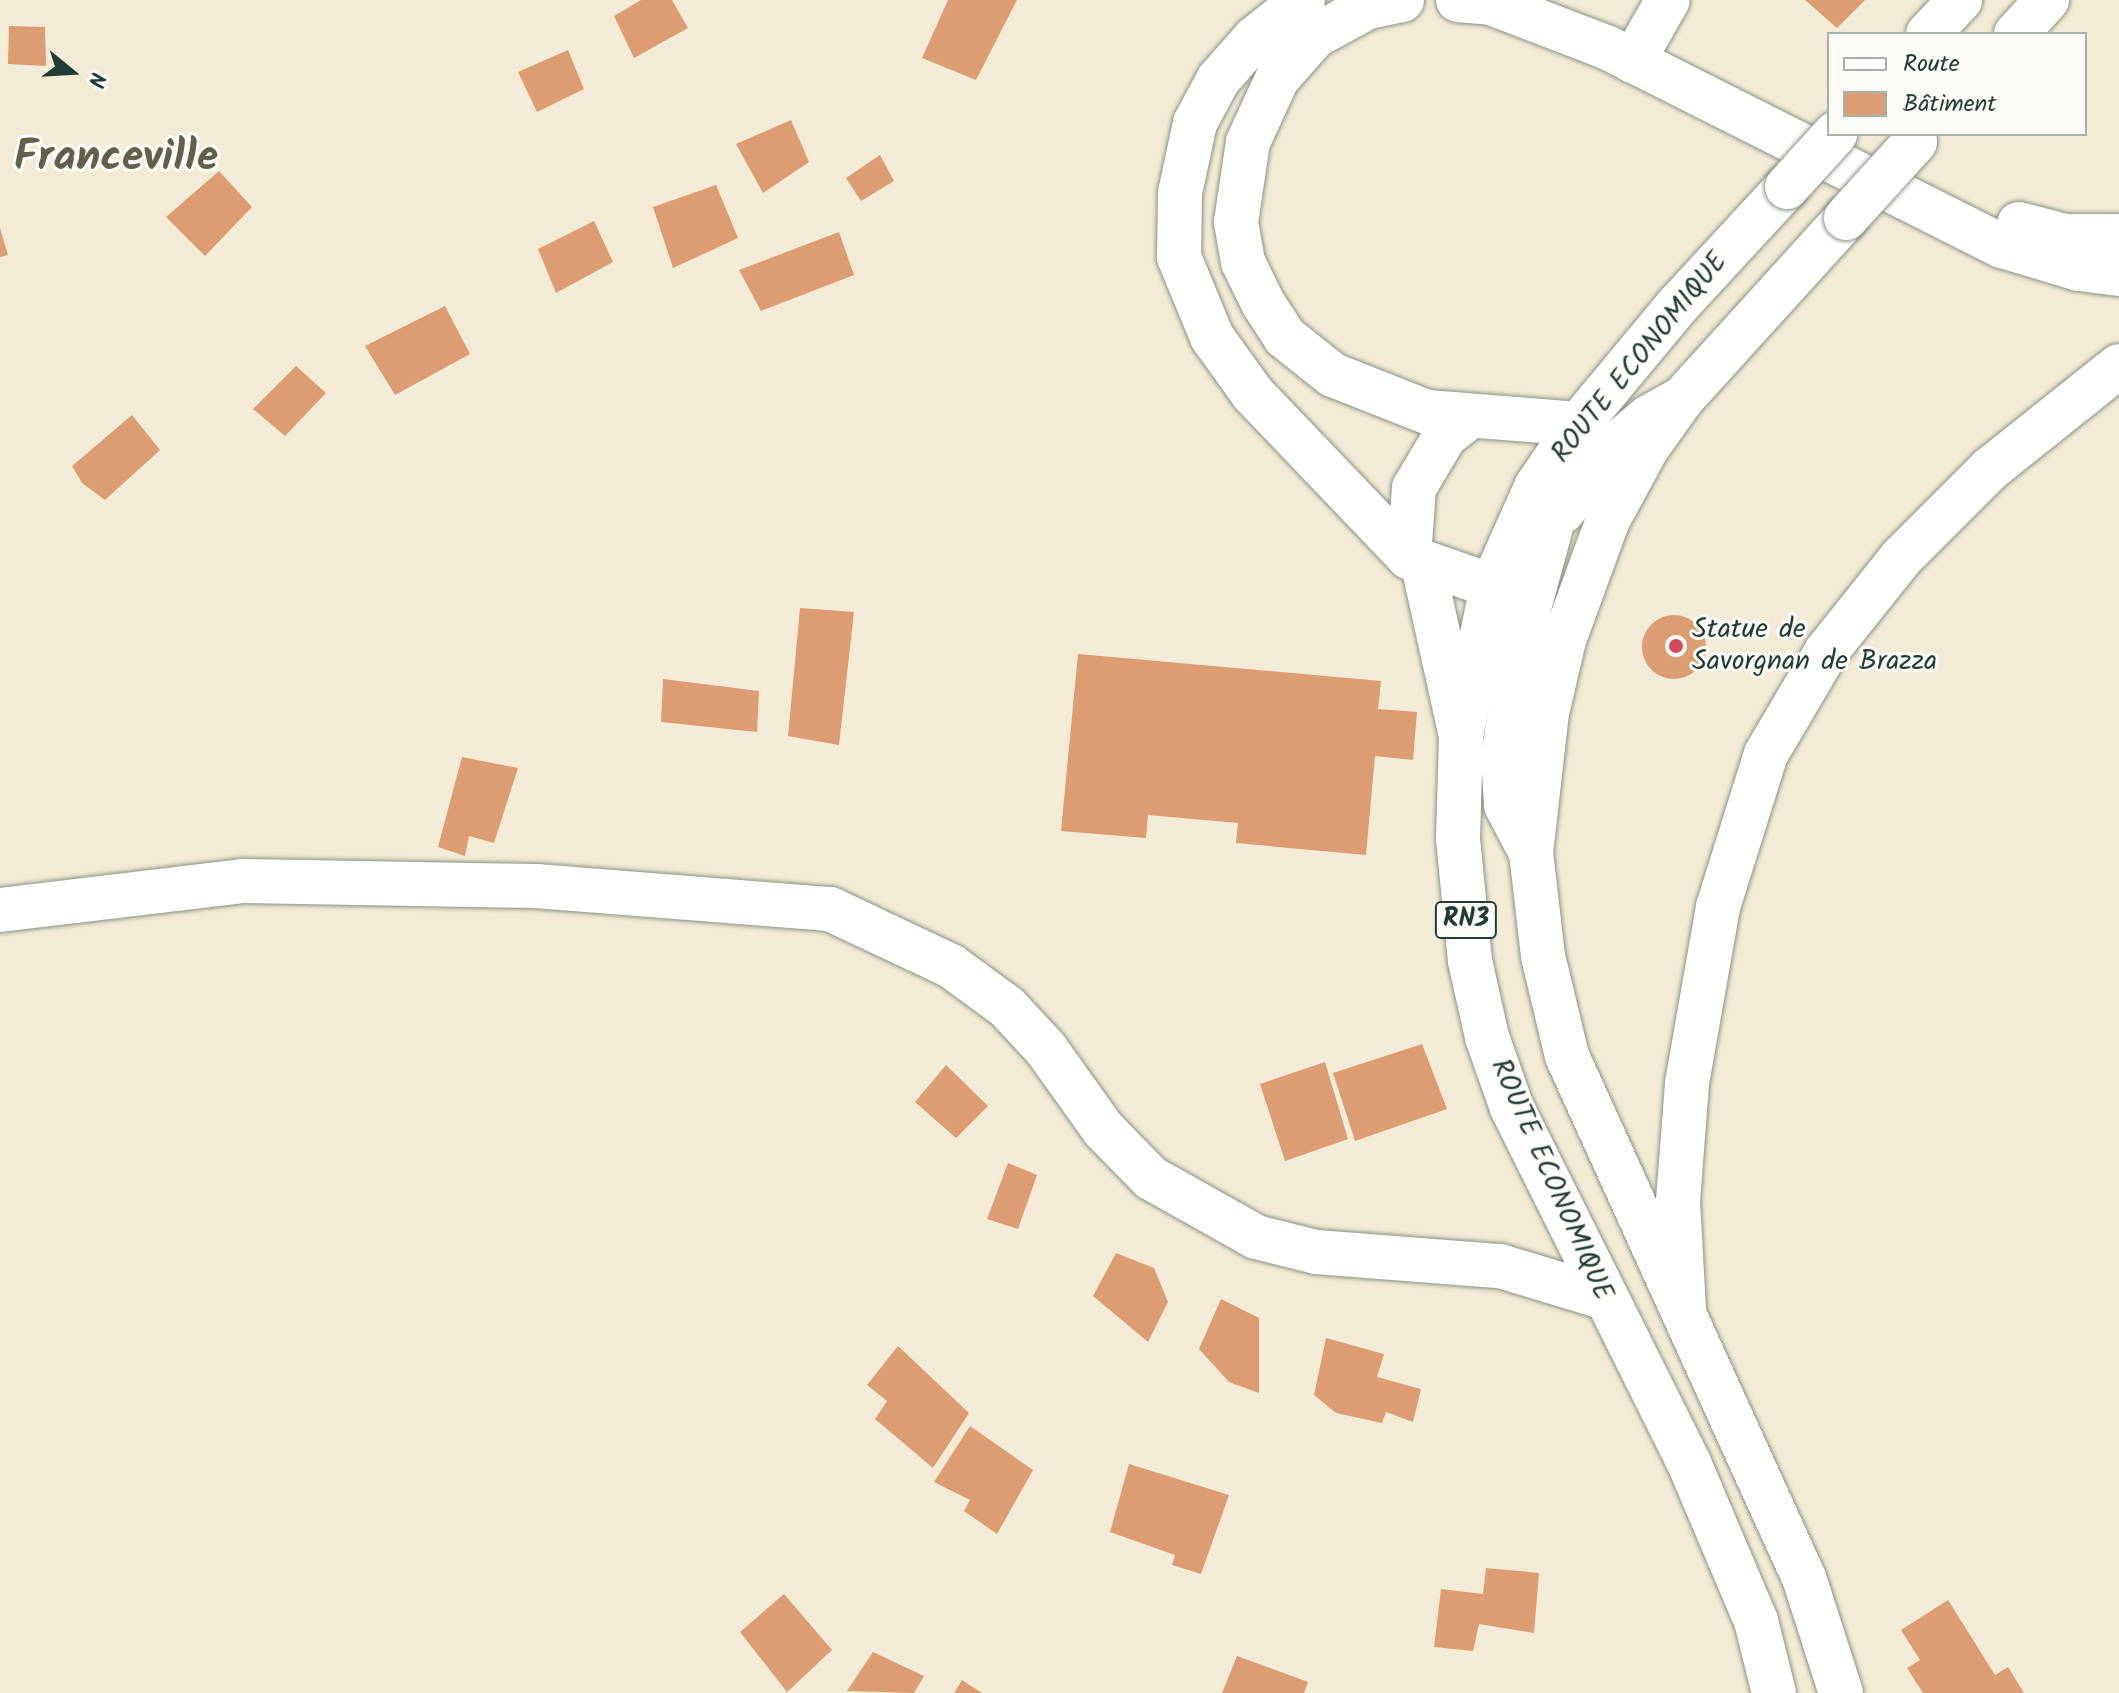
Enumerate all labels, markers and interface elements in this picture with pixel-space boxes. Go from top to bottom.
north arrow [32,32,112,112]
legend [1827,32,2087,136]
text: Route [1903,45,1960,84]
text: N [77,68,114,92]
text: Bâtiment [1903,85,1997,124]
district label: Franceville [14,132,218,184]
street label: ROUTE ECONOMIQUE [1545,246,1735,470]
place label: Statue de Savorgnan de Brazza [1692,613,1937,679]
marker: Statue de Savorgnan de Brazza [1667,637,1685,655]
road number: RN3 [1434,898,1498,942]
street label: ROUTE ECONOMIQUE [1483,1054,1619,1306]

